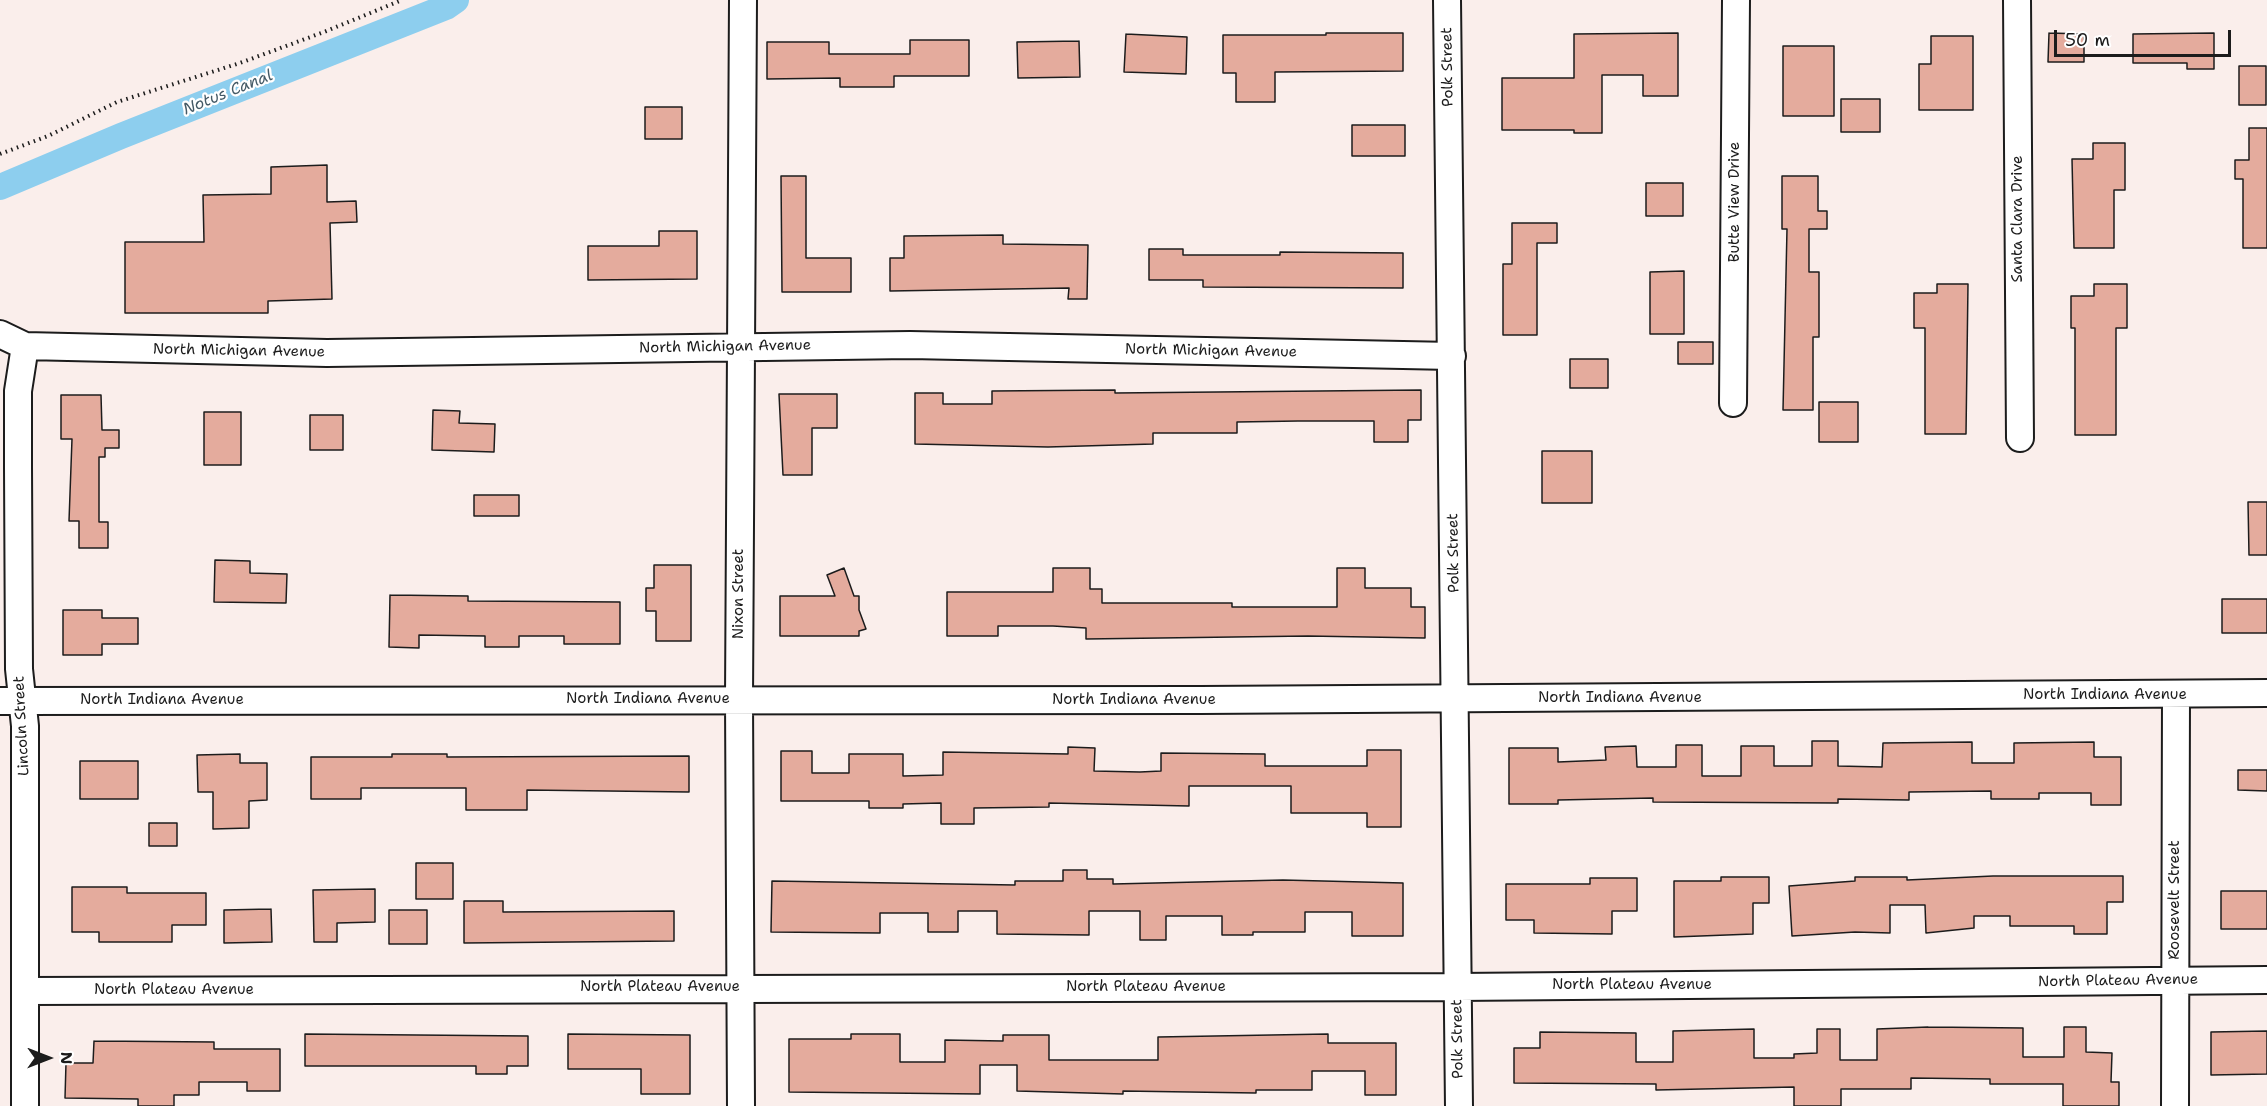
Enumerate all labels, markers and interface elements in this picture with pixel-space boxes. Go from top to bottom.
scale bar [2057,18,2234,56]
street label: Polk Street [1438,27,1458,107]
text: 50 m [2065,28,2110,52]
water label: Notus Canal [180,66,276,120]
street label: Butte View Drive [1726,142,1744,262]
street label: Santa Clara Drive [2009,155,2027,283]
street label: North Michigan Avenue [639,336,811,358]
street label: North Michigan Avenue [153,340,325,362]
street label: North Michigan Avenue [1125,340,1297,362]
street label: Polk Street [1444,513,1464,593]
street label: Nixon Street [730,549,748,639]
street label: Lincoln Street [10,676,34,776]
street label: North Indiana Avenue [2023,686,2187,704]
street label: North Indiana Avenue [1538,689,1702,707]
street label: North Indiana Avenue [566,690,730,708]
street label: North Indiana Avenue [80,691,244,709]
street label: North Indiana Avenue [1052,691,1216,709]
street label: Roosevelt Street [2166,840,2184,960]
street label: North Plateau Avenue [2038,971,2198,991]
street label: North Plateau Avenue [1552,976,1712,994]
street label: North Plateau Avenue [580,978,740,996]
street label: North Plateau Avenue [1066,978,1226,996]
street label: North Plateau Avenue [94,981,254,999]
street label: Polk Street [1448,999,1468,1079]
north arrow [18,1028,78,1088]
text: N [56,1052,77,1064]

